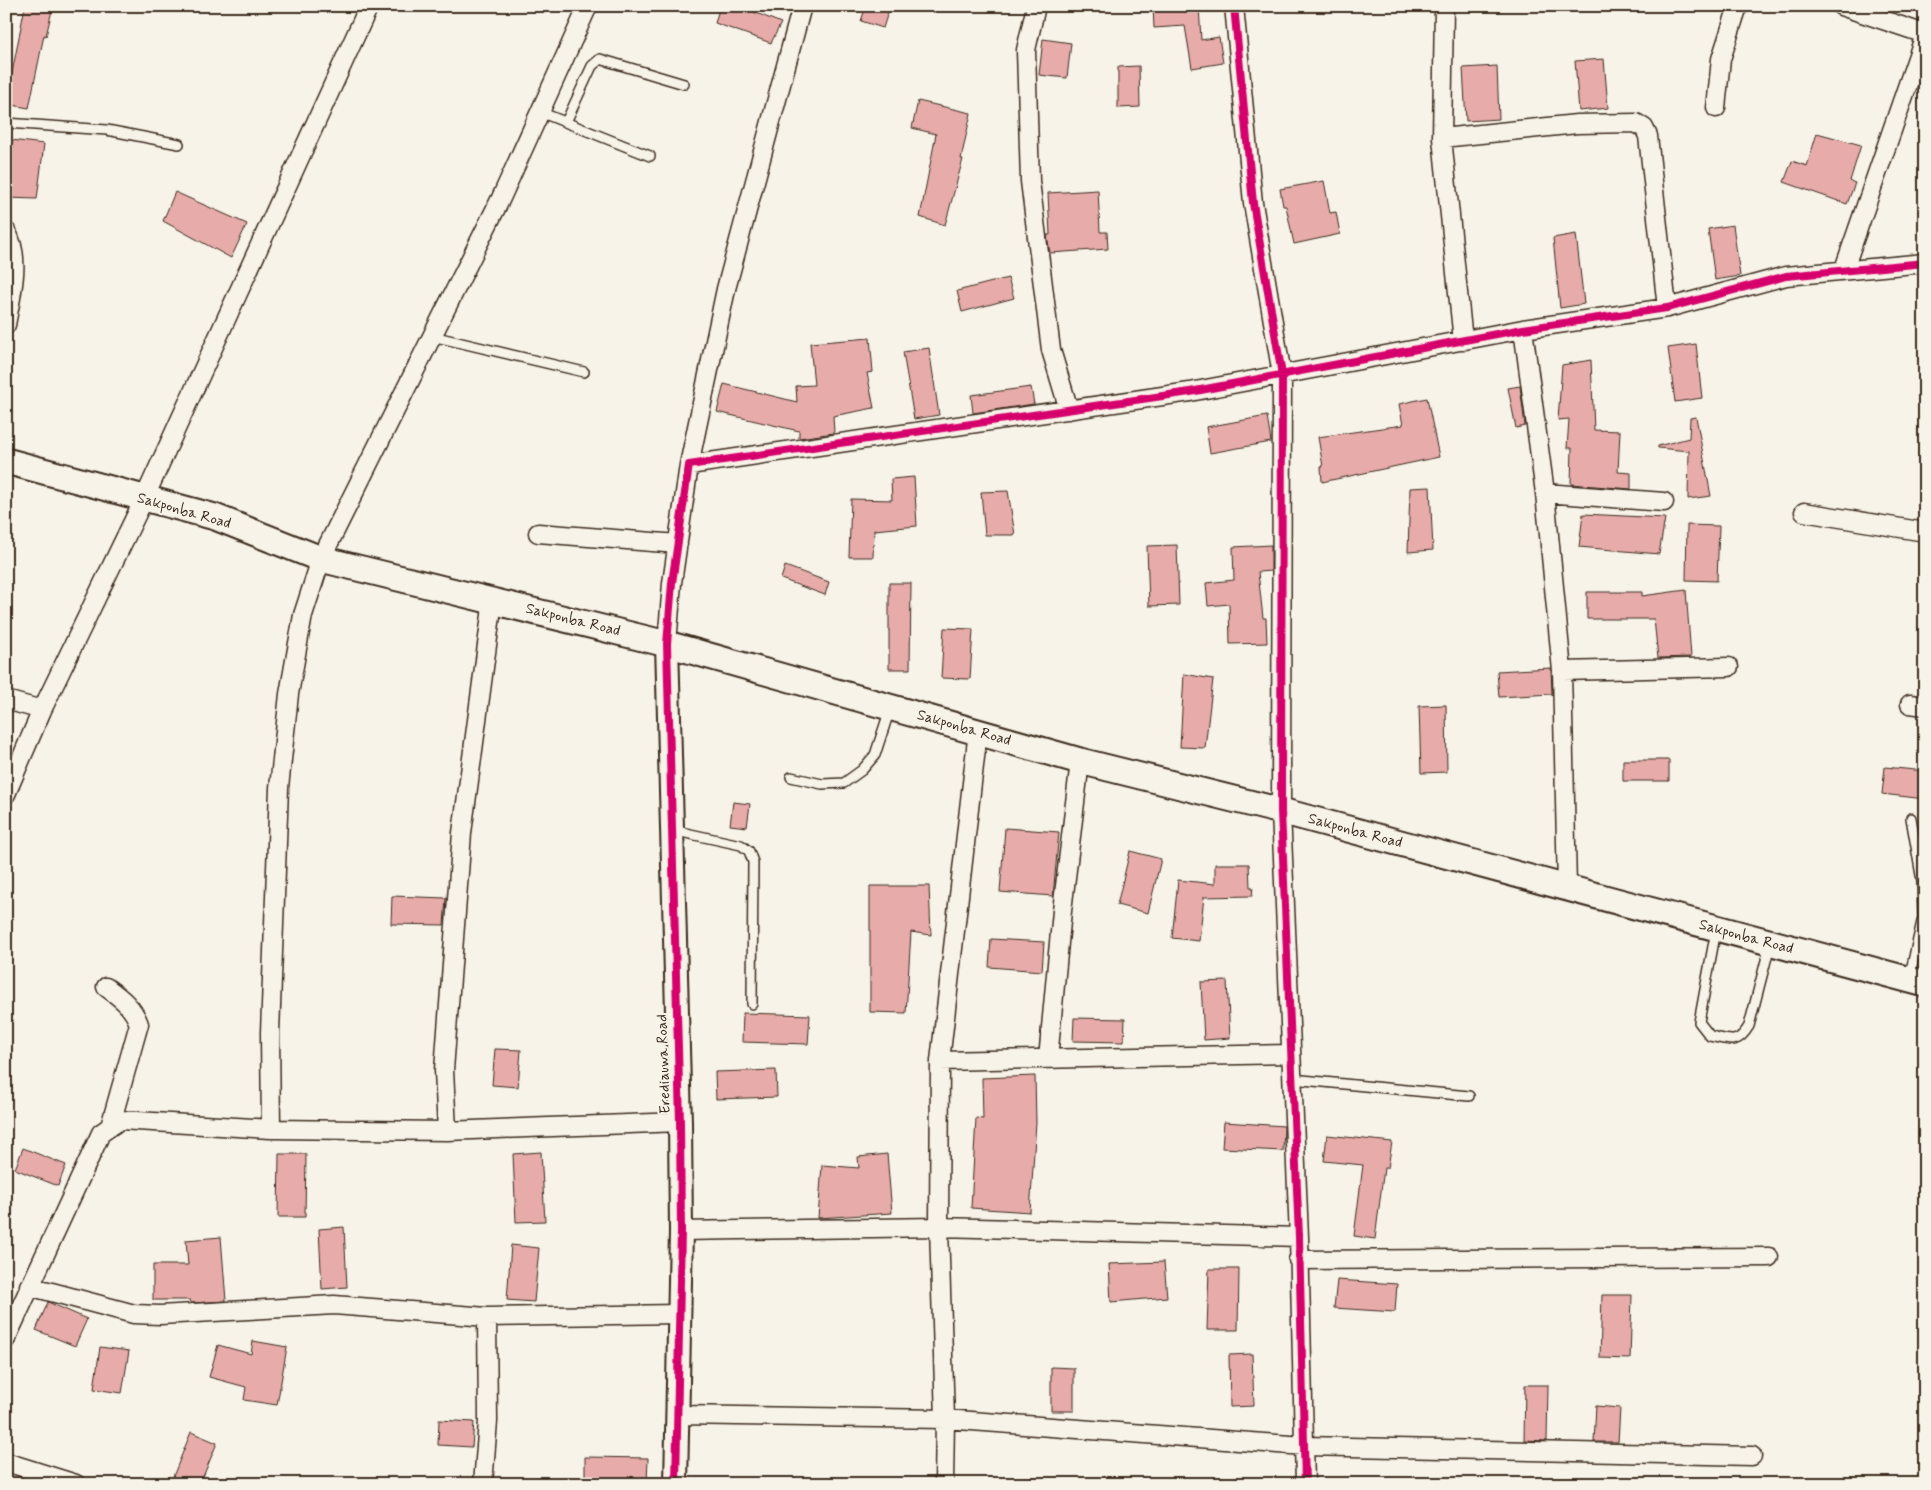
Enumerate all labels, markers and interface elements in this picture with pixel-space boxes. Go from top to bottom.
street label: Sakponba Road [135,488,233,534]
street label: Sakponba Road [524,599,623,641]
street label: Sakponba Road [915,705,1013,751]
street label: Sakponba Road [1306,809,1405,853]
street label: Sakponba Road [1697,915,1796,959]
street label: Erediauwa Road [652,1014,676,1114]

